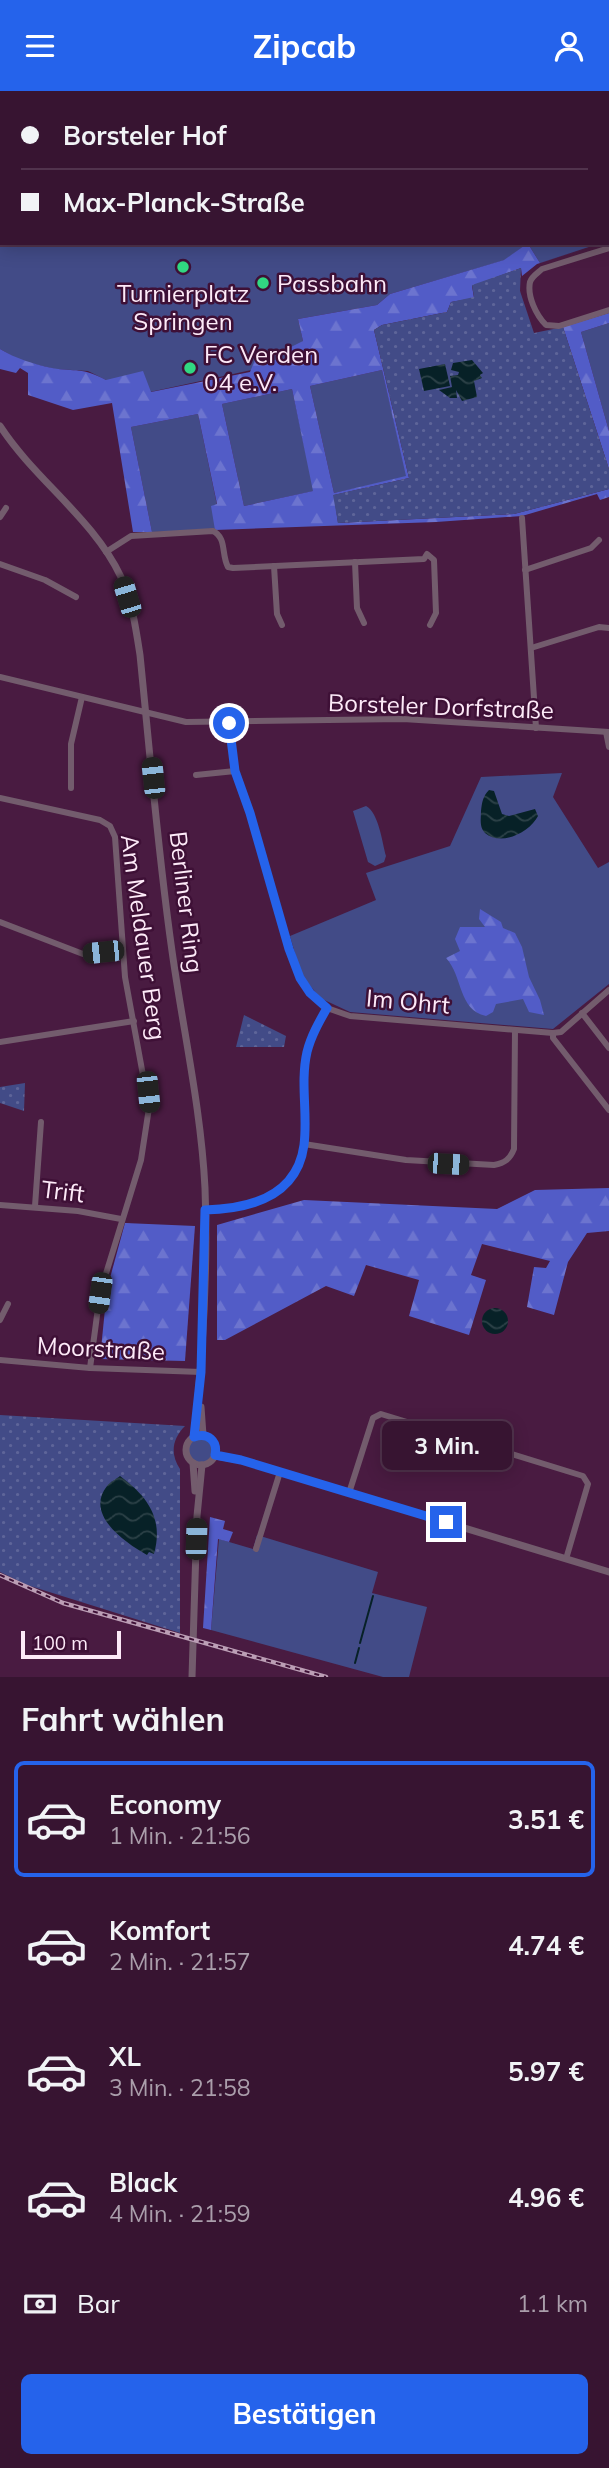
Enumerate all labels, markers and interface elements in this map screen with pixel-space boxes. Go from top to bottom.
text: Zipcab [253,26,356,66]
icon: menu [21,27,59,65]
icon: person [550,27,588,65]
text: Borsteler Hof [63,119,227,152]
text: Max-Planck-Straße [63,186,305,219]
marker: Turnierplatz Springen [175,259,191,275]
place label: Passbahn [277,268,387,298]
marker: Passbahn [255,275,271,291]
place label: Turnierplatz Springen [117,278,249,336]
place label: FC Verden 04 e.V. [204,339,318,397]
marker: FC Verden 04 e.V. [182,360,198,376]
car [111,574,144,620]
street label: Borsteler Dorfstraße [328,687,554,725]
route start [213,707,245,739]
car [141,756,166,800]
street label: Berliner Ring [163,829,211,975]
street label: Am Meldauer Berg [115,832,173,1042]
car [82,939,125,965]
street label: Im Ohrt [365,982,451,1020]
car [136,1070,161,1114]
car [427,1152,470,1176]
street label: Trift [40,1173,86,1209]
car [87,1271,114,1315]
street label: Moorstraße [36,1330,166,1366]
callout: 3 Min. [381,1421,511,1469]
text: 3 Min. [414,1431,480,1460]
route end [430,1506,462,1538]
car [185,1518,208,1560]
scale bar [21,1628,121,1660]
text: 100 m [32,1631,88,1655]
text: Fahrt wählen [21,1699,225,1739]
icon: car [25,1788,88,1851]
text: Economy [109,1788,221,1821]
text: 3.51 € [508,1803,584,1836]
text: 1 Min. · 21:56 [109,1821,251,1850]
icon: car [25,1914,88,1977]
text: Komfort [109,1914,210,1947]
text: 4.74 € [508,1929,584,1962]
text: 2 Min. · 21:57 [109,1947,251,1976]
icon: car [25,2040,88,2103]
text: XL [109,2040,141,2073]
text: 5.97 € [508,2055,584,2088]
text: 3 Min. · 21:58 [109,2073,251,2102]
icon: car [25,2166,88,2229]
text: Black [109,2166,177,2199]
text: 4.96 € [508,2181,584,2214]
text: 4 Min. · 21:59 [109,2199,251,2228]
icon: cash [21,2285,59,2323]
text: Bar [77,2287,120,2320]
text: 1.1 km [517,2289,588,2318]
button: Bestätigen [21,2374,588,2454]

